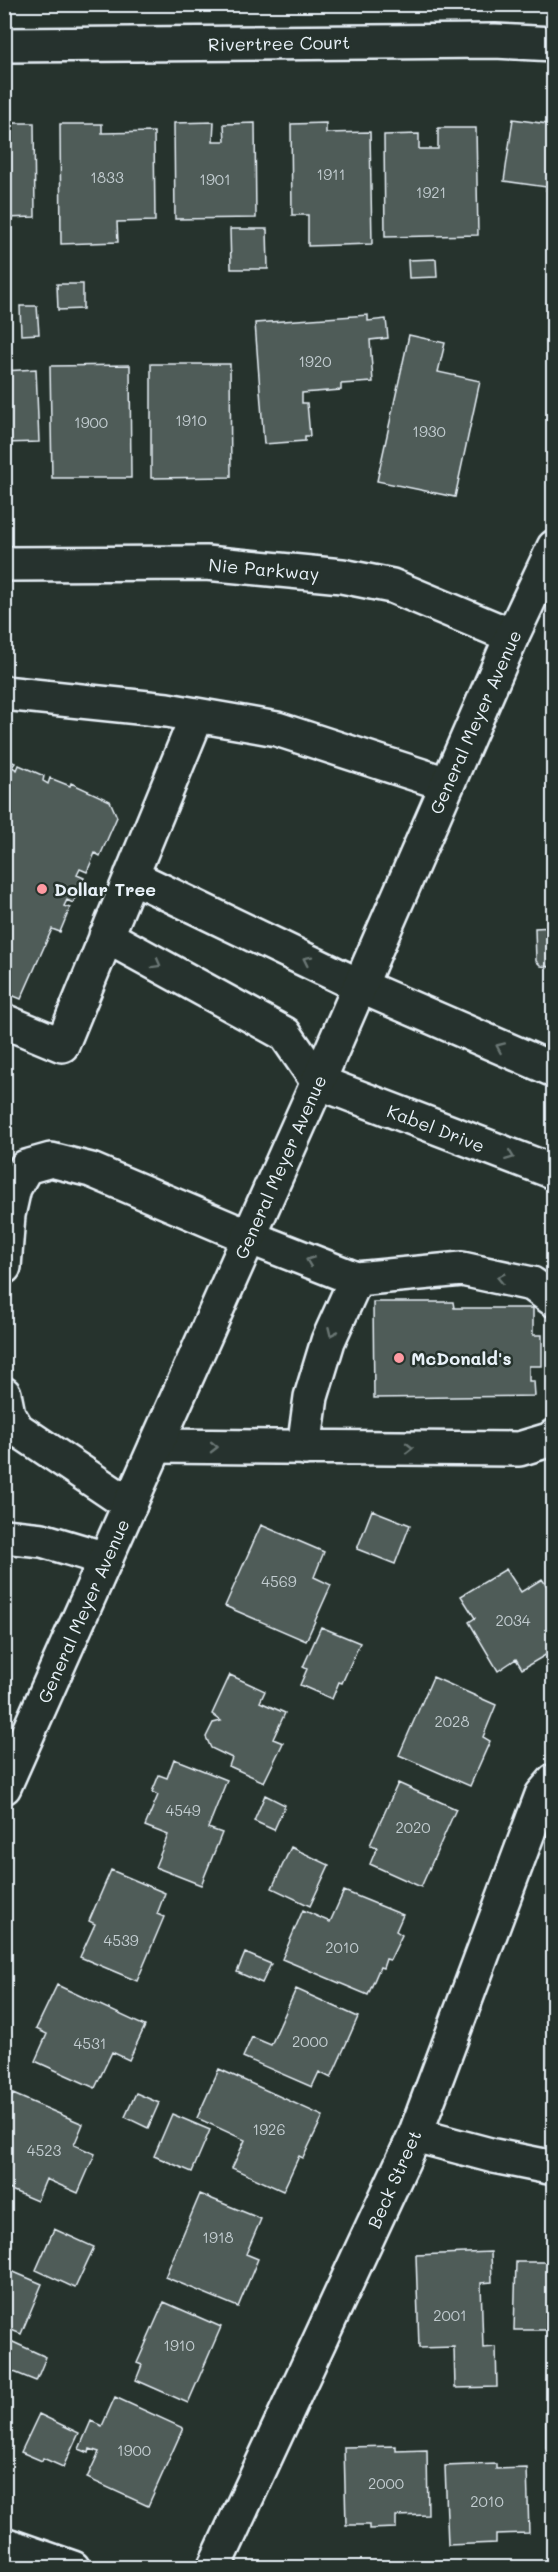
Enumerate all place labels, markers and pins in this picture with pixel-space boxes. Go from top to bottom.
place label: Dollar Tree [54,877,156,901]
marker: Dollar Tree [35,882,49,896]
place label: McDonald's [411,1346,512,1370]
marker: McDonald's [392,1351,406,1365]

